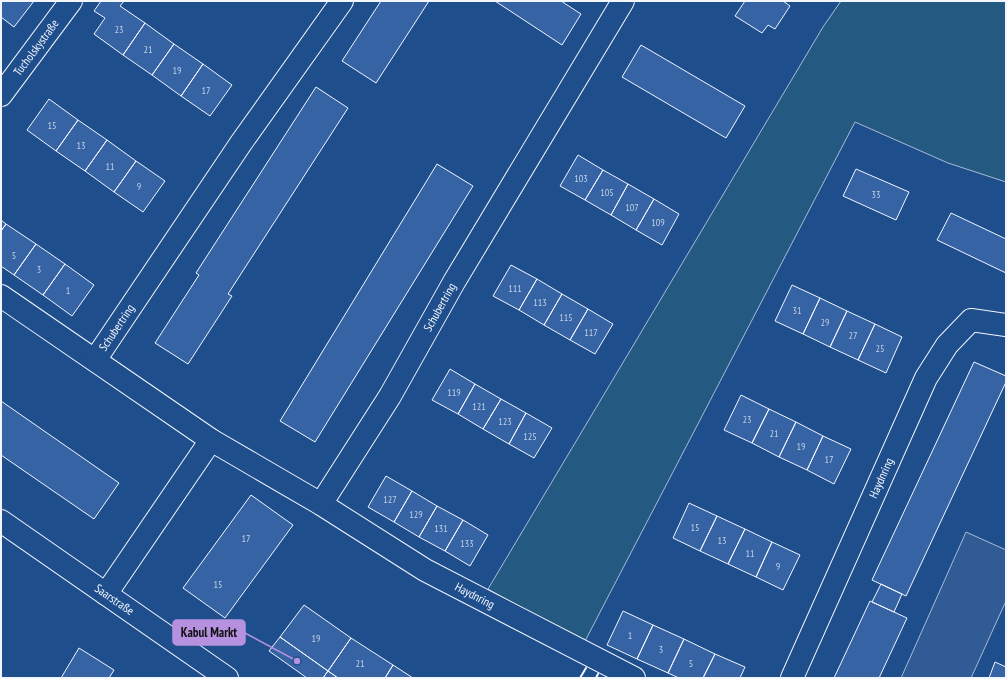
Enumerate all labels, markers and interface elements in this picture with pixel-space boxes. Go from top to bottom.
street label: Tucholskystraße [10,16,62,79]
house number: 23 [115,23,124,36]
house number: 21 [144,43,153,56]
house number: 19 [173,64,182,77]
house number: 17 [202,84,211,97]
house number: 15 [48,119,57,132]
house number: 13 [77,139,86,152]
house number: 11 [106,160,115,173]
house number: 103 [574,172,588,185]
house number: 9 [137,180,141,193]
house number: 105 [600,186,614,199]
house number: 33 [872,188,881,201]
house number: 107 [625,201,639,214]
house number: 109 [651,216,665,229]
house number: 5 [12,249,16,262]
house number: 3 [37,263,41,276]
street label: Schubertring [420,280,459,334]
house number: 111 [508,282,522,295]
house number: 1 [66,284,70,297]
house number: 113 [533,296,547,309]
street label: Schubertring [95,301,137,354]
house number: 31 [793,304,802,317]
house number: 115 [559,311,573,324]
house number: 29 [821,316,830,329]
house number: 117 [584,326,598,339]
house number: 27 [849,329,858,342]
house number: 25 [876,342,885,355]
house number: 119 [447,386,461,399]
house number: 121 [472,400,486,413]
house number: 23 [743,413,752,426]
house number: 123 [498,415,512,428]
house number: 21 [770,427,779,440]
house number: 125 [523,430,537,443]
house number: 19 [797,440,806,453]
house number: 17 [825,453,834,466]
street label: Haydnring [865,455,896,500]
house number: 127 [383,493,397,506]
house number: 129 [409,508,423,521]
house number: 15 [691,521,700,534]
house number: 131 [434,522,448,535]
house number: 17 [242,532,251,545]
house number: 13 [718,534,727,547]
house number: 133 [460,537,474,550]
house number: 11 [746,547,755,560]
house number: 9 [776,560,780,573]
house number: 15 [214,578,223,591]
street label: Haydnring [453,579,497,612]
street label: Saarstraße [92,581,137,618]
callout: Kabul Markt [173,620,245,645]
text: Kabul Markt [181,624,237,641]
house number: 1 [628,629,632,642]
house number: 19 [312,632,321,645]
house number: 3 [659,643,663,656]
house number: 21 [356,657,365,670]
house number: 5 [689,657,693,670]

